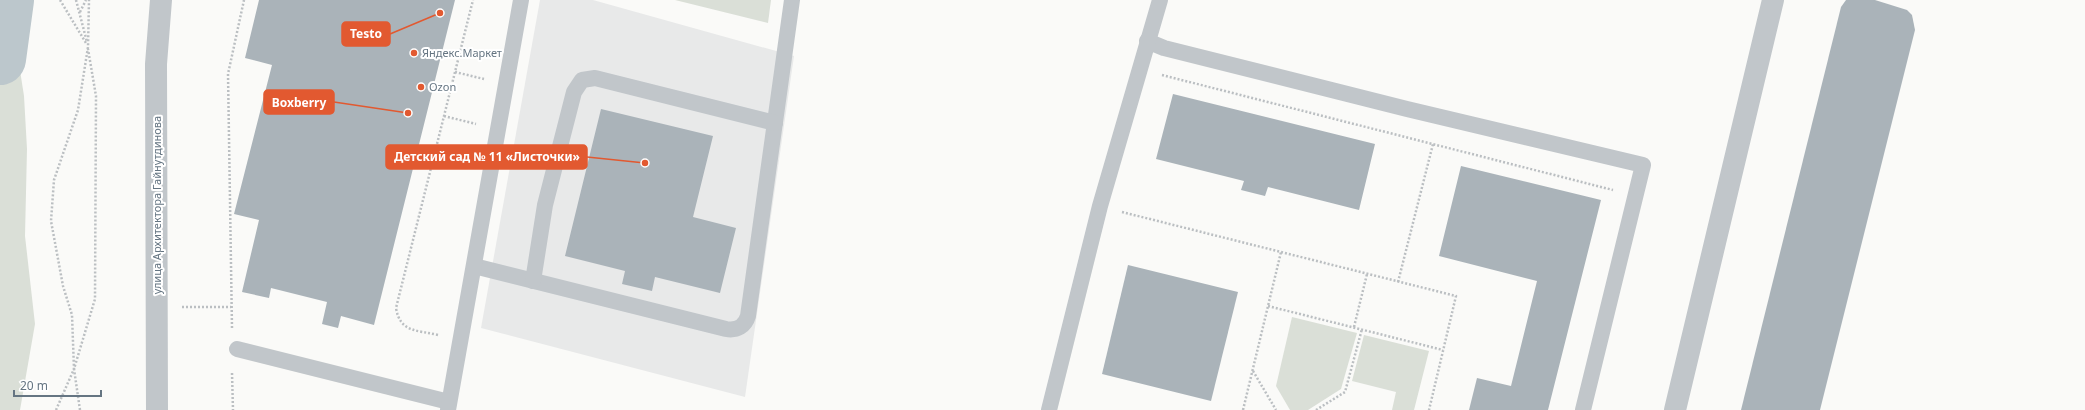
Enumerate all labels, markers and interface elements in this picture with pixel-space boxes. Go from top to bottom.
callout: Testo [342,22,390,46]
text: Testo [350,25,382,42]
place label: Яндекс.Маркет [422,45,502,60]
marker: Яндекс.Маркет [409,48,419,58]
place label: Ozon [429,79,456,94]
marker: Ozon [416,82,426,92]
callout: Boxberry [264,90,334,114]
text: Boxberry [272,94,326,111]
street label: улица Архитектора Гайнутдинова [149,116,164,294]
callout: Детский сад № 11 «Листочки» [386,145,587,169]
text: Детский сад № 11 «Листочки» [394,148,580,165]
scale bar [14,372,101,398]
text: 20 m [20,377,48,394]

